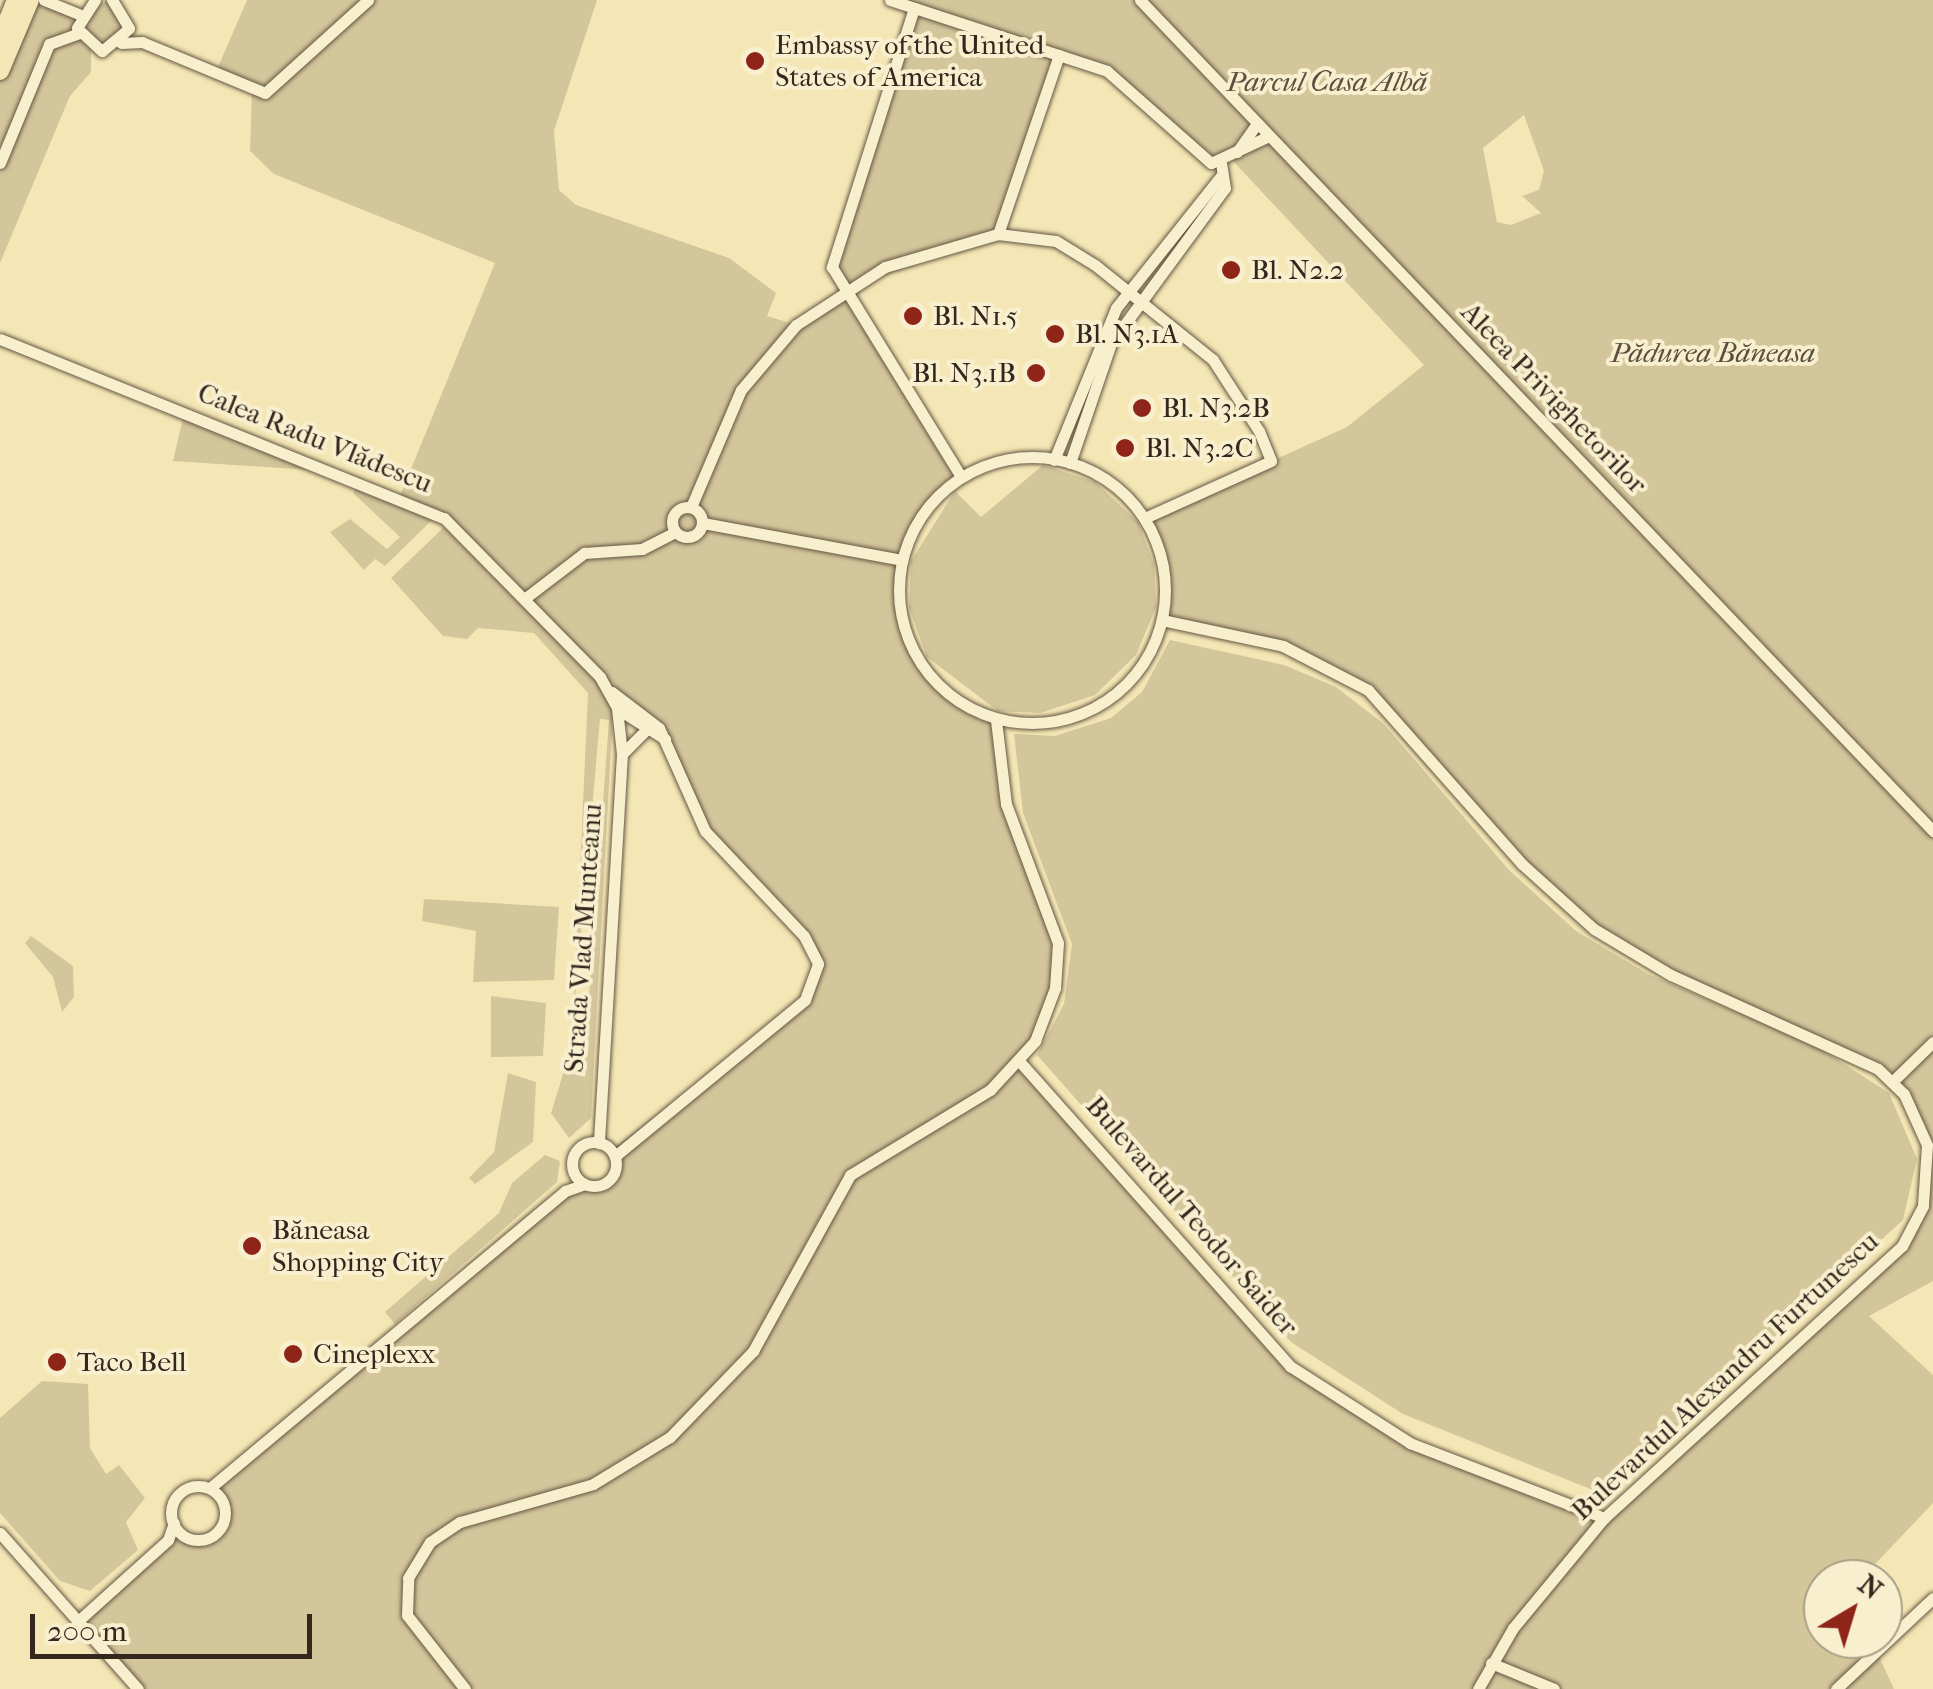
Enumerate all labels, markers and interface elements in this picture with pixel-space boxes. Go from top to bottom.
place label: Embassy of the United States of America [775,28,1044,94]
marker: Embassy of the United States of America [744,50,766,72]
park label: Parcul Casa Albă [1227,65,1427,99]
place label: Bl. N2.2 [1251,253,1344,287]
marker: Bl. N2.2 [1220,259,1242,281]
street label: Aleea Privighetorilor [1454,295,1654,501]
place label: Bl. N1.5 [933,299,1018,333]
marker: Bl. N1.5 [902,305,924,327]
place label: Bl. N3.1A [1075,317,1179,351]
marker: Bl. N3.1A [1044,323,1066,345]
park label: Pădurea Băneasa [1611,336,1815,370]
place label: Bl. N3.1B [912,356,1016,390]
marker: Bl. N3.1B [1025,362,1047,384]
street label: Calea Radu Vlădescu [193,376,437,500]
place label: Bl. N3.2B [1162,391,1270,425]
marker: Bl. N3.2B [1131,397,1153,419]
place label: Bl. N3.2C [1145,431,1254,465]
marker: Bl. N3.2C [1114,437,1136,459]
street label: Strada Vlad Munteanu [557,802,609,1074]
street label: Bulevardul Teodor Saider [1079,1089,1305,1343]
place label: Băneasa Shopping City [272,1213,444,1279]
street label: Bulevardul Alexandru Furtunescu [1565,1225,1885,1527]
marker: Băneasa Shopping City [241,1235,263,1257]
place label: Cineplexx [313,1337,435,1371]
marker: Cineplexx [282,1343,304,1365]
place label: Taco Bell [77,1345,186,1379]
marker: Taco Bell [46,1351,68,1373]
north arrow [1803,1559,1903,1659]
text: N [1852,1567,1889,1606]
scale bar [35,1594,318,1656]
text: 200 m [47,1614,127,1649]

